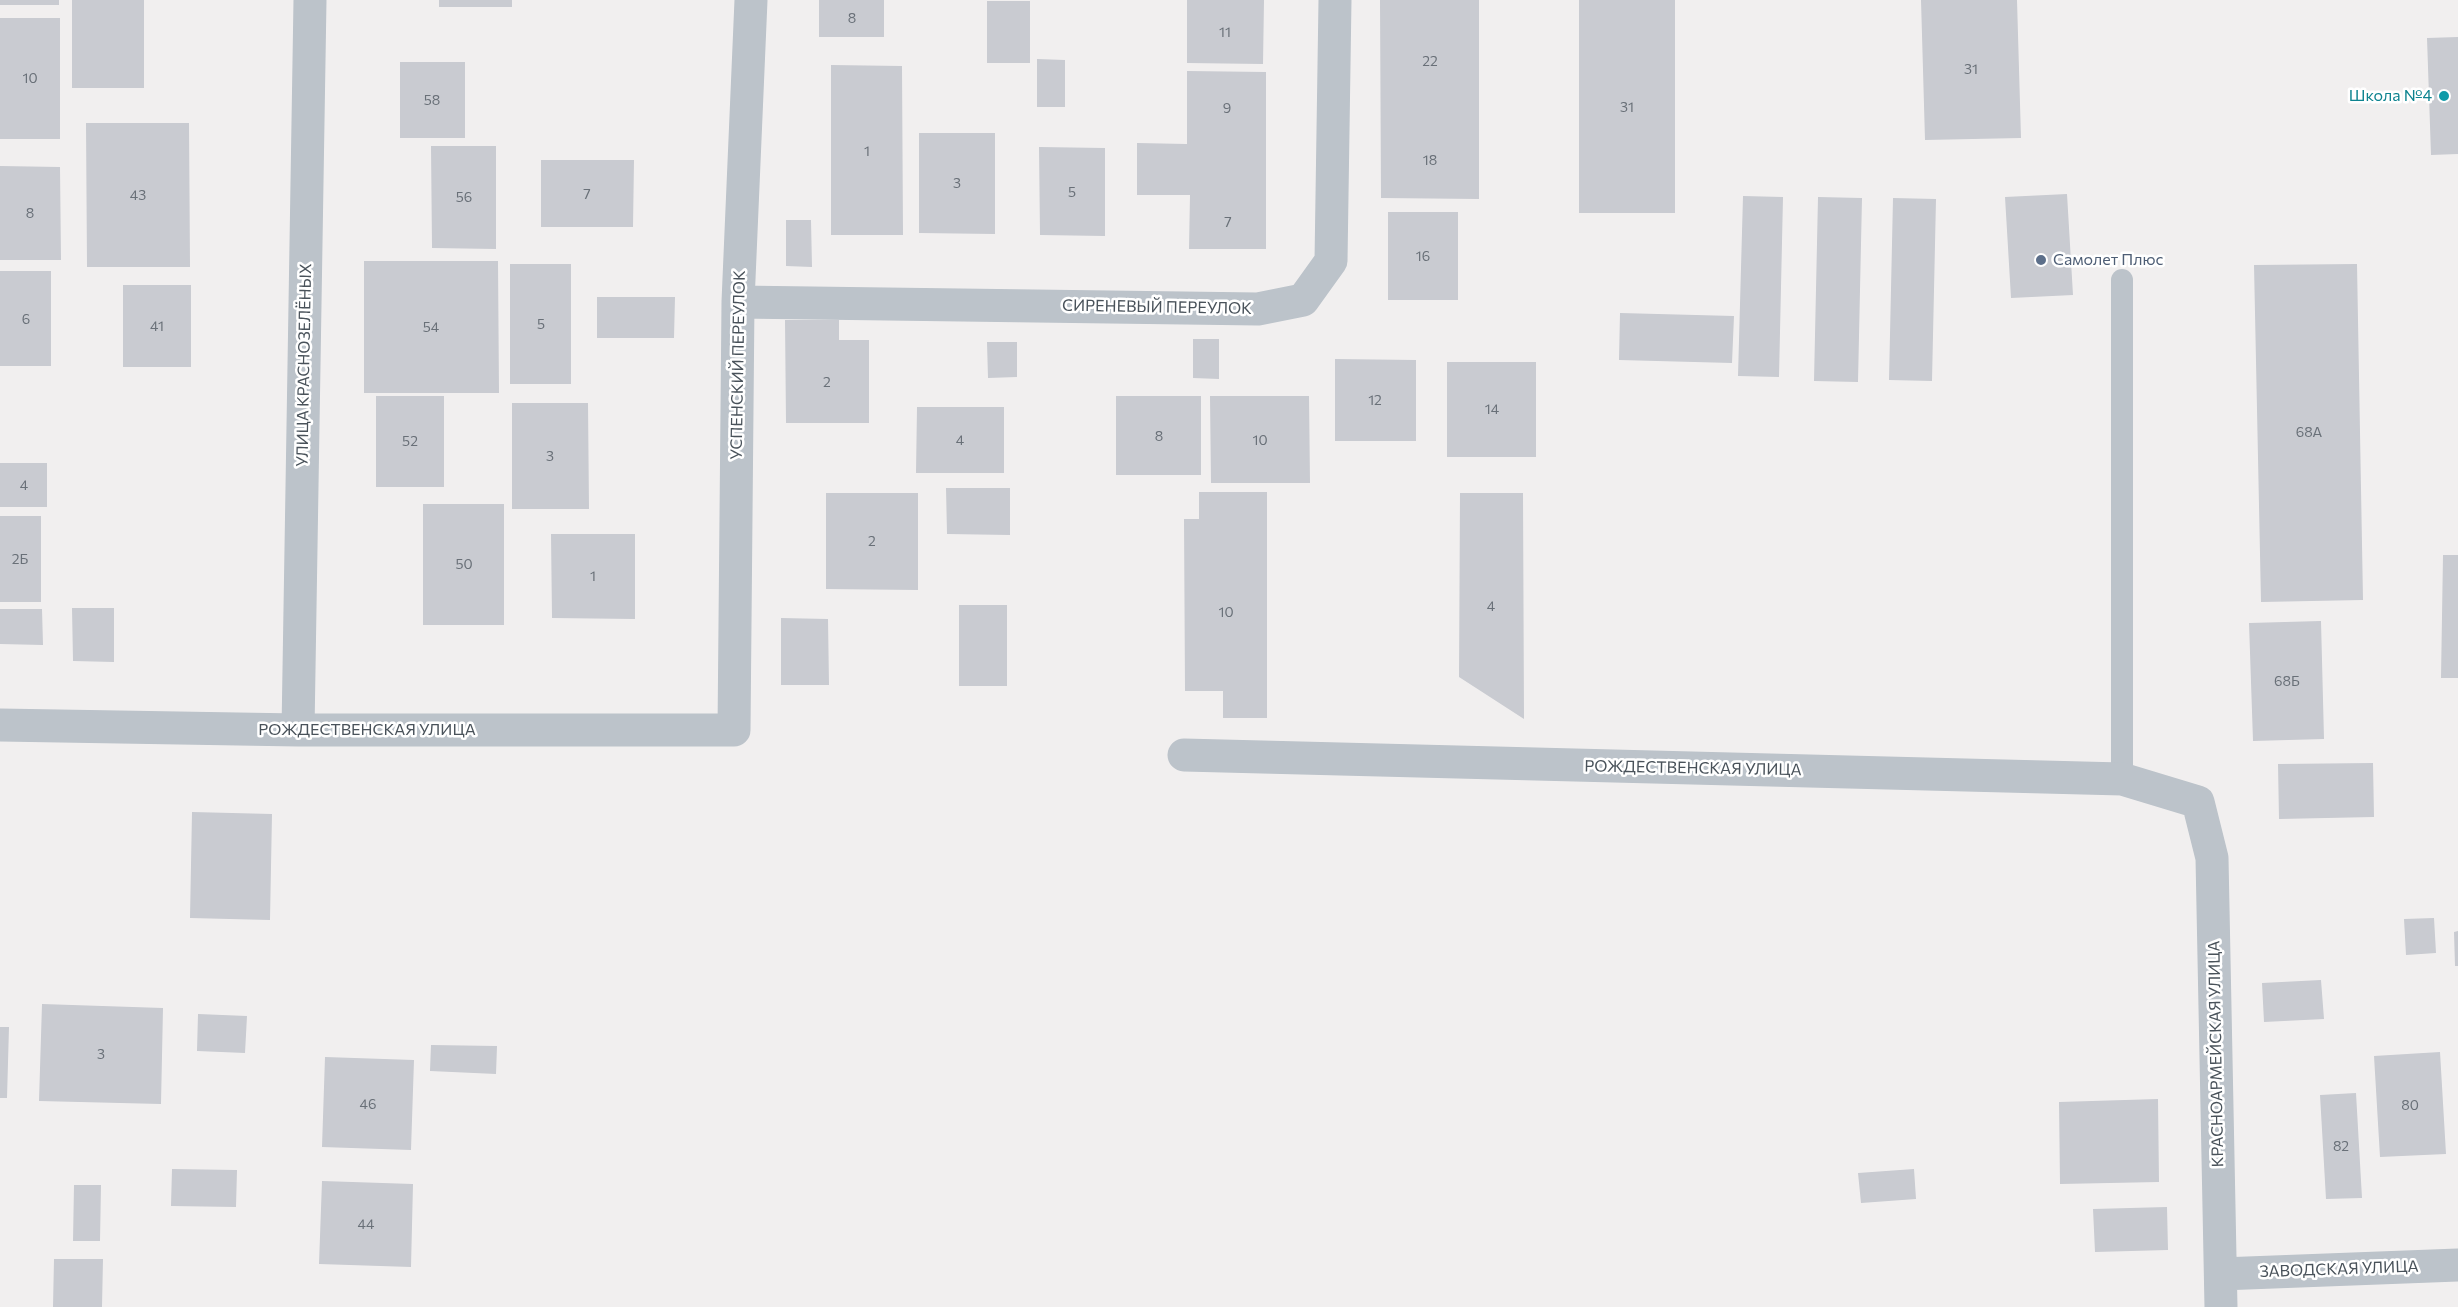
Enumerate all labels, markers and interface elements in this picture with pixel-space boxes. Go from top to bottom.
house number: 8 [848,10,856,26]
house number: 11 [1219,24,1231,40]
house number: 22 [1422,53,1438,69]
house number: 31 [1964,61,1978,77]
house number: 10 [22,70,38,86]
place label: Школа №4 [2349,86,2432,106]
marker: Школа №4 [2437,89,2451,103]
house number: 58 [424,92,440,108]
house number: 31 [1620,99,1634,115]
house number: 9 [1223,100,1231,116]
house number: 1 [864,143,870,159]
house number: 18 [1423,152,1437,168]
house number: 3 [953,175,961,191]
house number: 5 [1068,184,1076,200]
house number: 7 [583,186,591,202]
house number: 43 [130,187,146,203]
house number: 56 [456,189,472,205]
house number: 8 [26,205,34,221]
house number: 7 [1224,214,1232,230]
house number: 16 [1416,248,1430,264]
place label: Самолет Плюс [2053,250,2164,270]
marker: Самолет Плюс [2034,253,2048,267]
street label: УЛИЦА КРАСНОЗЕЛЁНЫХ [293,263,315,467]
street label: УСПЕНСКИЙ ПЕРЕУЛОК [727,270,749,460]
street label: СИРЕНЕВЫЙ ПЕРЕУЛОК [1062,296,1252,318]
house number: 6 [22,311,30,327]
house number: 5 [537,316,545,332]
house number: 41 [150,318,164,334]
house number: 54 [423,319,439,335]
house number: 2 [823,374,831,390]
house number: 12 [1368,392,1382,408]
house number: 14 [1485,401,1499,417]
house number: 68А [2296,424,2322,440]
house number: 8 [1155,428,1163,444]
house number: 4 [956,432,964,448]
house number: 10 [1252,432,1268,448]
house number: 52 [402,433,418,449]
house number: 3 [546,448,554,464]
house number: 4 [20,477,28,493]
house number: 2 [868,533,876,549]
house number: 2Б [12,551,28,567]
house number: 50 [455,556,473,572]
house number: 1 [590,568,596,584]
house number: 4 [1487,598,1495,614]
house number: 10 [1218,604,1234,620]
house number: 68Б [2274,673,2300,689]
street label: РОЖДЕСТВЕНСКАЯ УЛИЦА [258,720,476,740]
street label: РОЖДЕСТВЕНСКАЯ УЛИЦА [1584,757,1802,779]
street label: КРАСНОАРМЕЙСКАЯ УЛИЦА [2204,940,2228,1168]
house number: 3 [97,1046,105,1062]
house number: 46 [360,1096,376,1112]
house number: 80 [2401,1097,2419,1113]
house number: 82 [2333,1138,2349,1154]
house number: 44 [358,1216,374,1232]
street label: ЗАВОДСКАЯ УЛИЦА [2259,1257,2419,1281]

